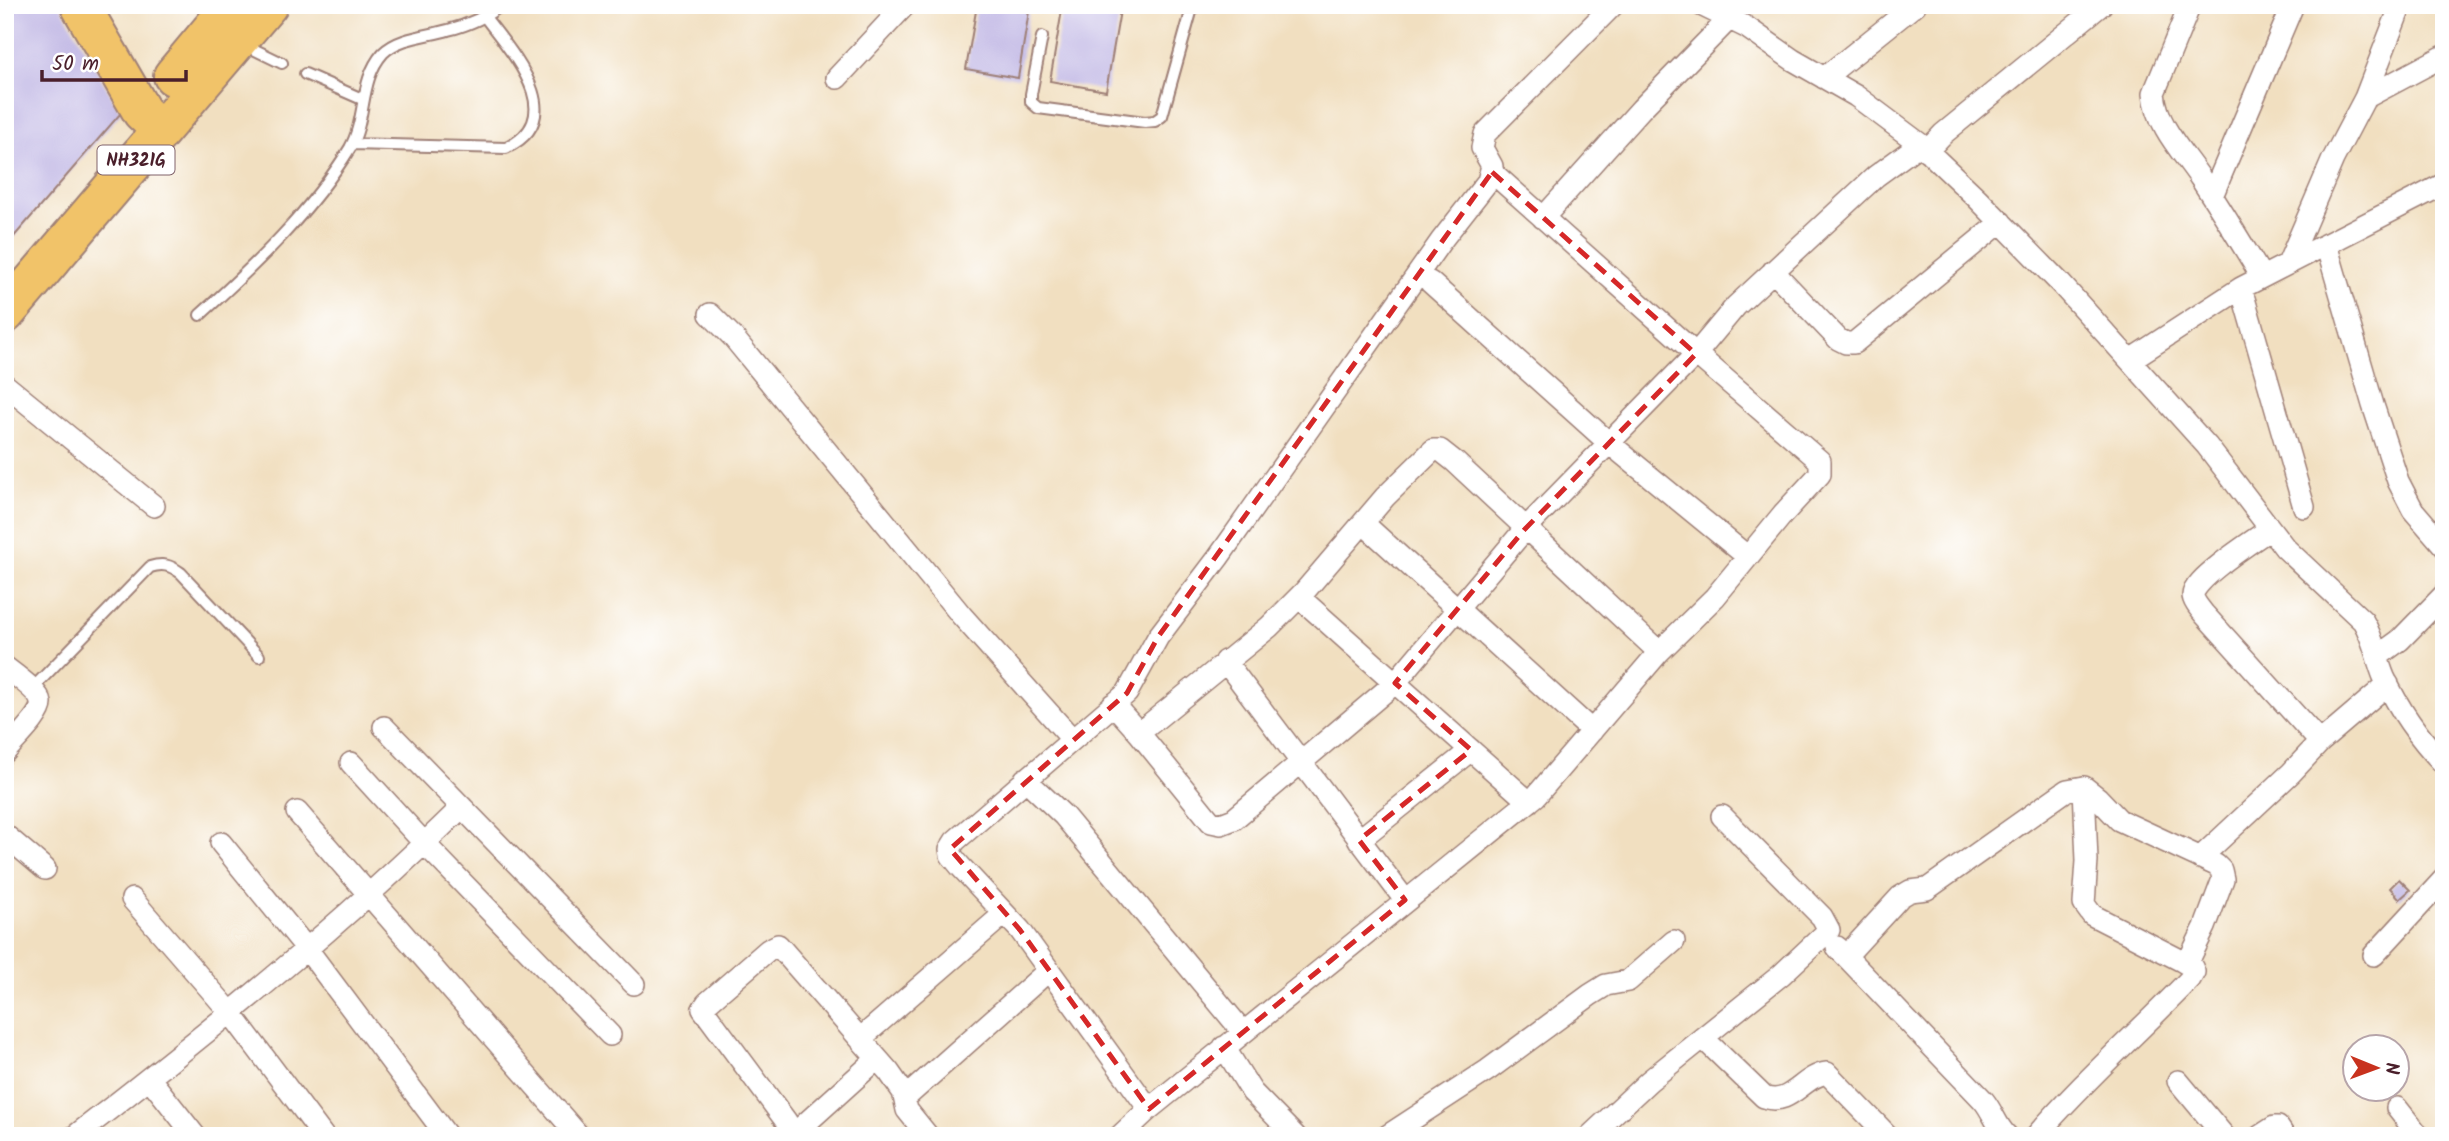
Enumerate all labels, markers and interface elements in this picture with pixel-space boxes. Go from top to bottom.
scale bar [42,38,186,82]
text: 50 m [52,48,99,81]
road number: NH321G [97,146,174,174]
north arrow [2340,1032,2410,1102]
text: N [2376,1062,2406,1075]

